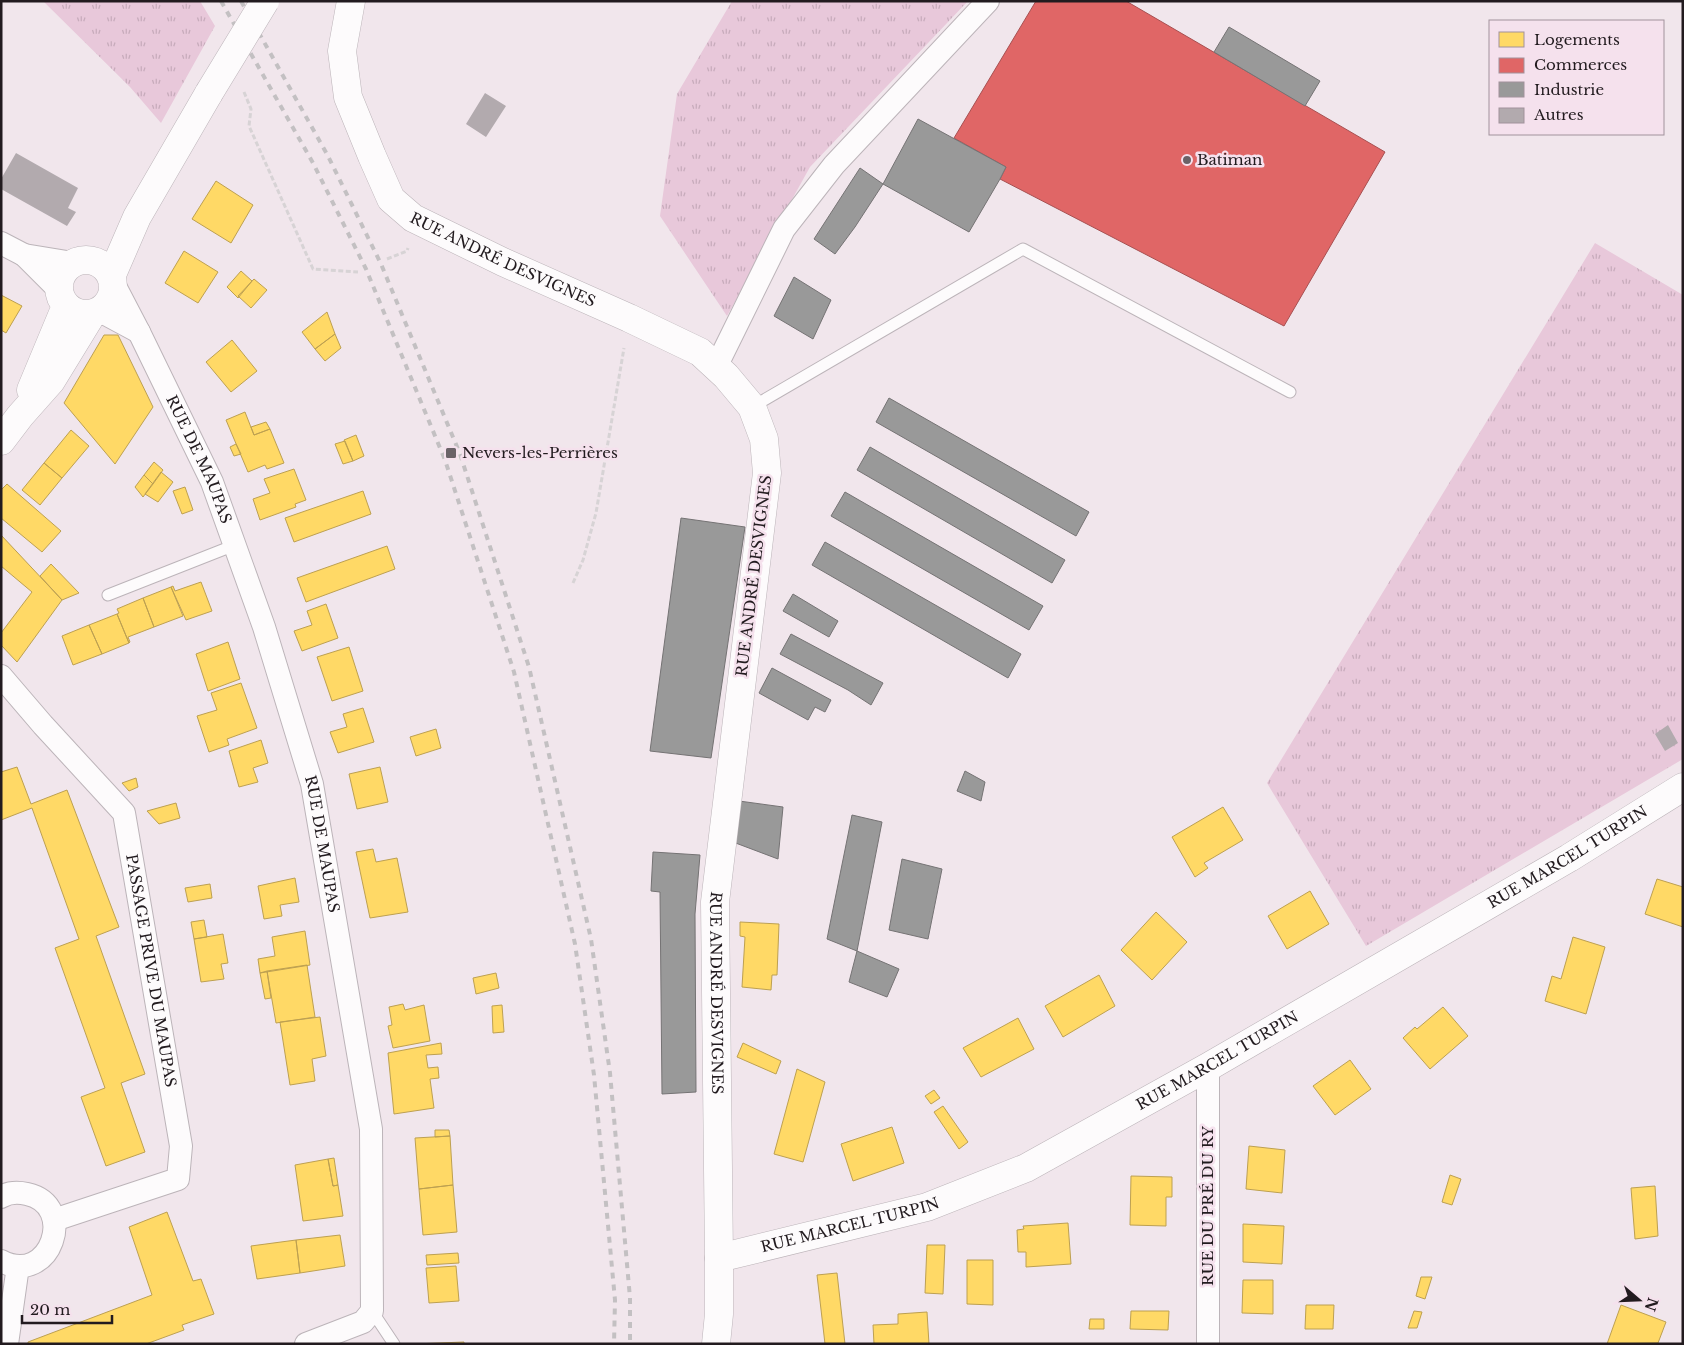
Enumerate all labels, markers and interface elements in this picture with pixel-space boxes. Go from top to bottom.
legend [1489,20,1664,135]
text: Logements [1534,30,1620,49]
text: Commerces [1534,55,1627,74]
text: Industrie [1534,80,1604,99]
text: Autres [1533,105,1584,124]
place label: Batiman [1197,150,1262,169]
marker: Batiman [1181,154,1193,166]
street label: RUE ANDRÉ DESVIGNES [407,208,599,311]
street label: RUE DE MAUPAS [162,392,236,526]
place label: Nevers-les-Perrières [462,443,618,462]
marker: Nevers-les-Perrières [444,446,458,460]
street label: RUE ANDRÉ DESVIGNES [732,474,775,678]
street label: RUE DE MAUPAS [301,773,344,914]
street label: RUE MARCEL TURPIN [1484,801,1651,912]
street label: PASSAGE PRIVE DU MAUPAS [122,852,181,1089]
street label: RUE ANDRÉ DESVIGNES [706,891,727,1094]
street label: RUE MARCEL TURPIN [1133,1007,1302,1114]
street label: RUE DU PRÉ DU RY [1198,1125,1217,1286]
street label: RUE MARCEL TURPIN [759,1193,942,1256]
north arrow [1614,1275,1664,1325]
scale bar [22,1292,112,1324]
text: N [1641,1295,1662,1313]
text: 20 m [30,1300,70,1319]

